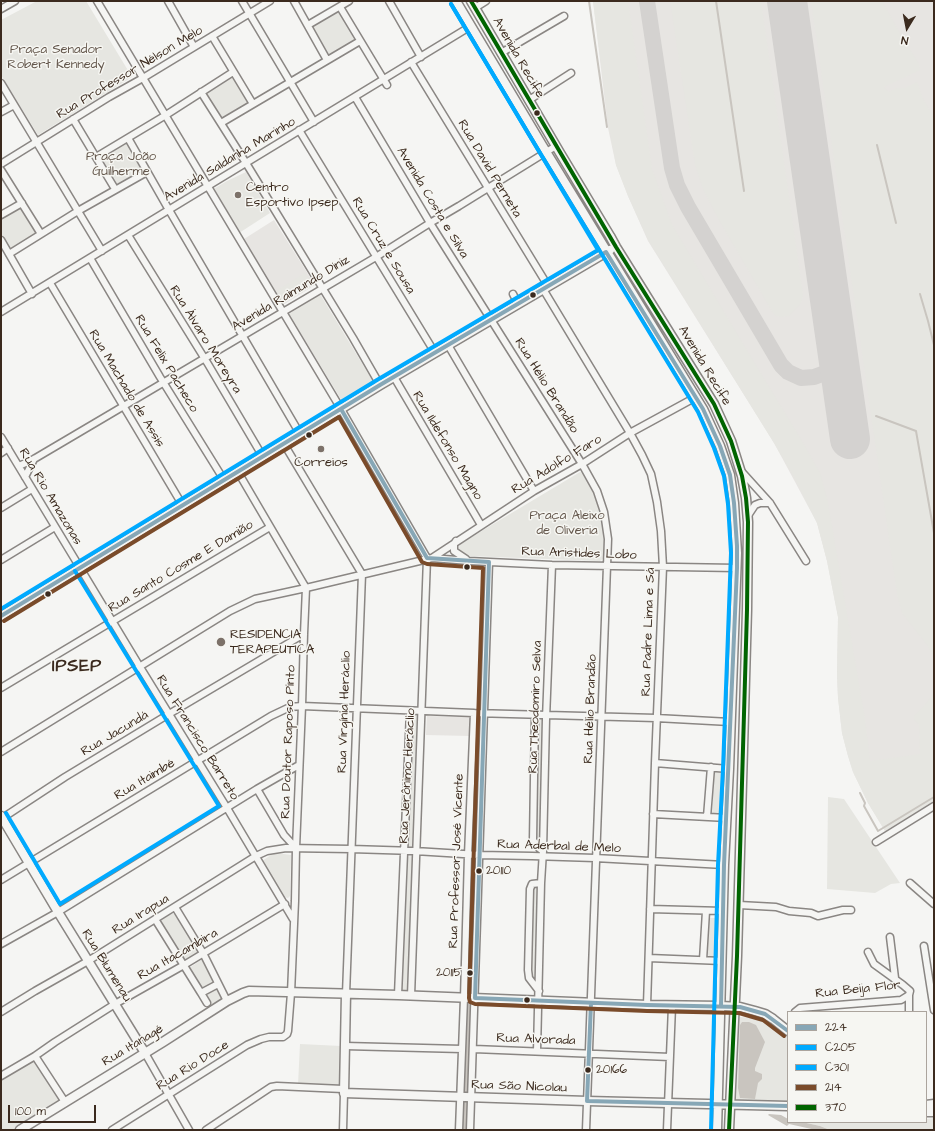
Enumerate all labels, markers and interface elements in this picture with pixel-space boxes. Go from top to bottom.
north arrow [887,8,927,48]
street label: Avenida Recife [489,15,547,101]
street label: Rua Professor Nélson Melo [54,23,206,123]
text: N [900,32,910,48]
park label: Praça Senador Robert Kennedy [7,42,105,73]
unlabelled marker [532,108,542,118]
street label: Avenida Saldanha Marinho [161,114,299,206]
street label: Rua David Perneta [454,117,524,221]
street label: Avenida Costa e Silva [393,144,471,262]
park label: Praça João Guilherme [86,149,156,180]
place label: Centro Esportivo Ipsep [246,180,338,211]
marker: Centro Esportivo Ipsep [233,190,243,200]
street label: Rua Cruz e Sousa [348,195,418,297]
street label: Avenida Raimundo Diniz [229,253,353,335]
street label: Rua Álvaro Moreyra [165,283,245,397]
unlabelled marker [528,290,538,300]
street label: Rua Felix Pacheco [131,312,201,416]
street label: Avenida Recife [674,323,734,409]
street label: Rua Machado de Assis [85,327,167,451]
street label: Rua Hélio Brandão [510,336,582,436]
street label: Rua Ildefonso Magno [408,389,486,503]
unlabelled marker [304,430,314,440]
street label: Rua Adolfo Faro [509,432,605,498]
marker: Correios [316,444,326,454]
street label: Rua Rio Amazonas [15,446,85,548]
place label: Correios [294,455,348,471]
park label: Praça Aleixo de Oliveria [530,508,604,539]
street label: Rua Santo Cosme E Damião [106,517,256,617]
street label: Rua Aristides Lobo [521,544,637,564]
unlabelled marker [462,562,472,572]
street label: Rua Padre Lima e Sá [639,567,659,697]
unlabelled marker [43,589,53,599]
place label: RESIDENCIA TERAPEUTICA [230,627,314,658]
marker: RESIDENCIA TERAPEUTICA [215,636,227,648]
street label: Rua Theodomiro Selva [526,640,546,774]
street label: Rua Virgínia Heráclio [335,651,355,773]
street label: Rua Hélio Brandão [581,654,601,764]
district label: IPSEP [52,657,102,677]
street label: Rua Doutor Raposo Pinto [279,665,299,819]
street label: Rua Francisco Barreto [152,673,242,803]
street label: Rua Jacundá [78,708,152,760]
street label: Rua Jerônimo Heráclio [397,708,419,844]
street label: Rua Itaimbé [112,756,178,804]
street label: Rua Professor José Vicente [446,773,468,949]
street label: Rua Aderbal de Melo [497,837,621,857]
place label: 20110 [486,864,511,878]
marker: 20110 [474,866,484,876]
street label: Rua Irapua [110,891,172,939]
street label: Rua Itacambira [135,926,221,984]
street label: Rua Blumenau [78,927,134,1005]
place label: 20115 [436,966,462,980]
marker: 20115 [465,968,475,978]
street label: Rua Beija Flor [815,978,901,1002]
unlabelled marker [522,995,532,1005]
legend [787,1011,927,1123]
text: 224 [825,1019,847,1036]
street label: Rua Itanagé [100,1022,166,1070]
street label: Rua Alvorada [496,1031,576,1049]
street label: Rua Rio Doce [154,1038,232,1094]
text: C205 [825,1039,856,1056]
text: C301 [825,1059,849,1076]
place label: 20166 [596,1063,627,1077]
marker: 20166 [583,1065,593,1075]
street label: Rua São Nicolau [471,1078,567,1096]
text: 214 [825,1079,842,1096]
scale bar [10,1097,98,1123]
text: 370 [825,1099,846,1116]
text: 100 m [15,1103,46,1120]

